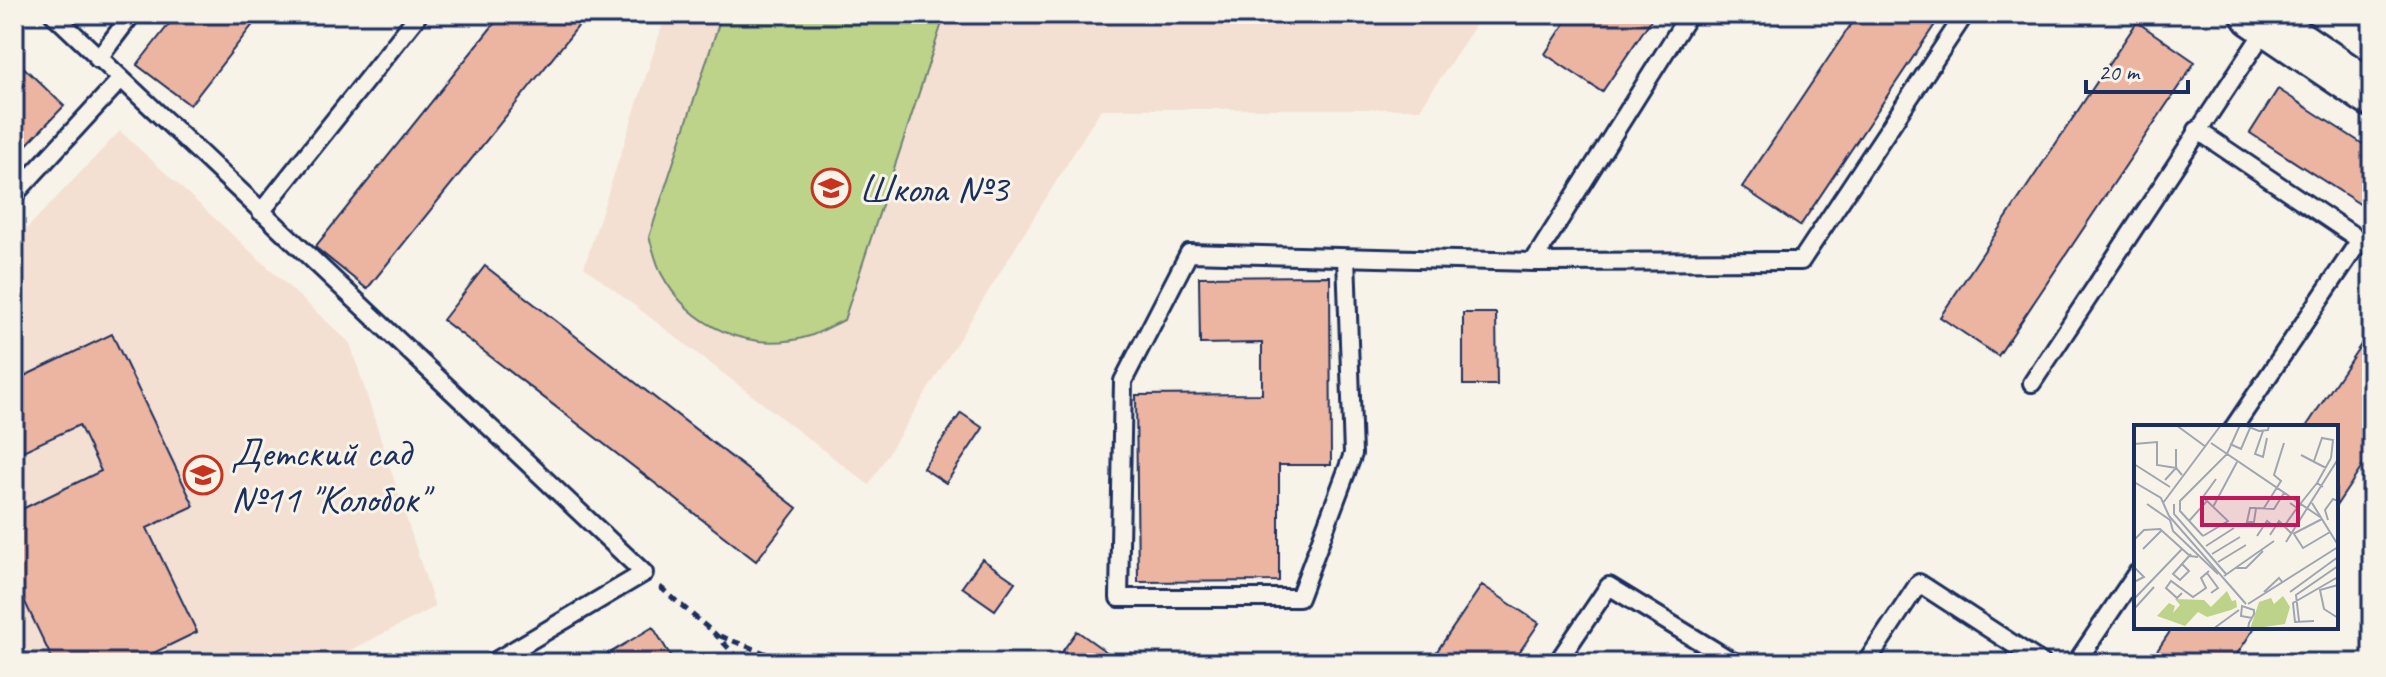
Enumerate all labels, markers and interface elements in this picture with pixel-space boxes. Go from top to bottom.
scale bar [2086,44,2188,94]
text: 20 m [2098,57,2141,87]
place label: Школа №3 [859,164,1011,214]
school or university icon: Школа №3 [810,167,852,209]
inset map [2134,425,2338,629]
place label: Детский сад №11 "Колобок" [231,428,435,524]
school or university icon: Детский сад №11 "Колобок" [182,454,224,496]

